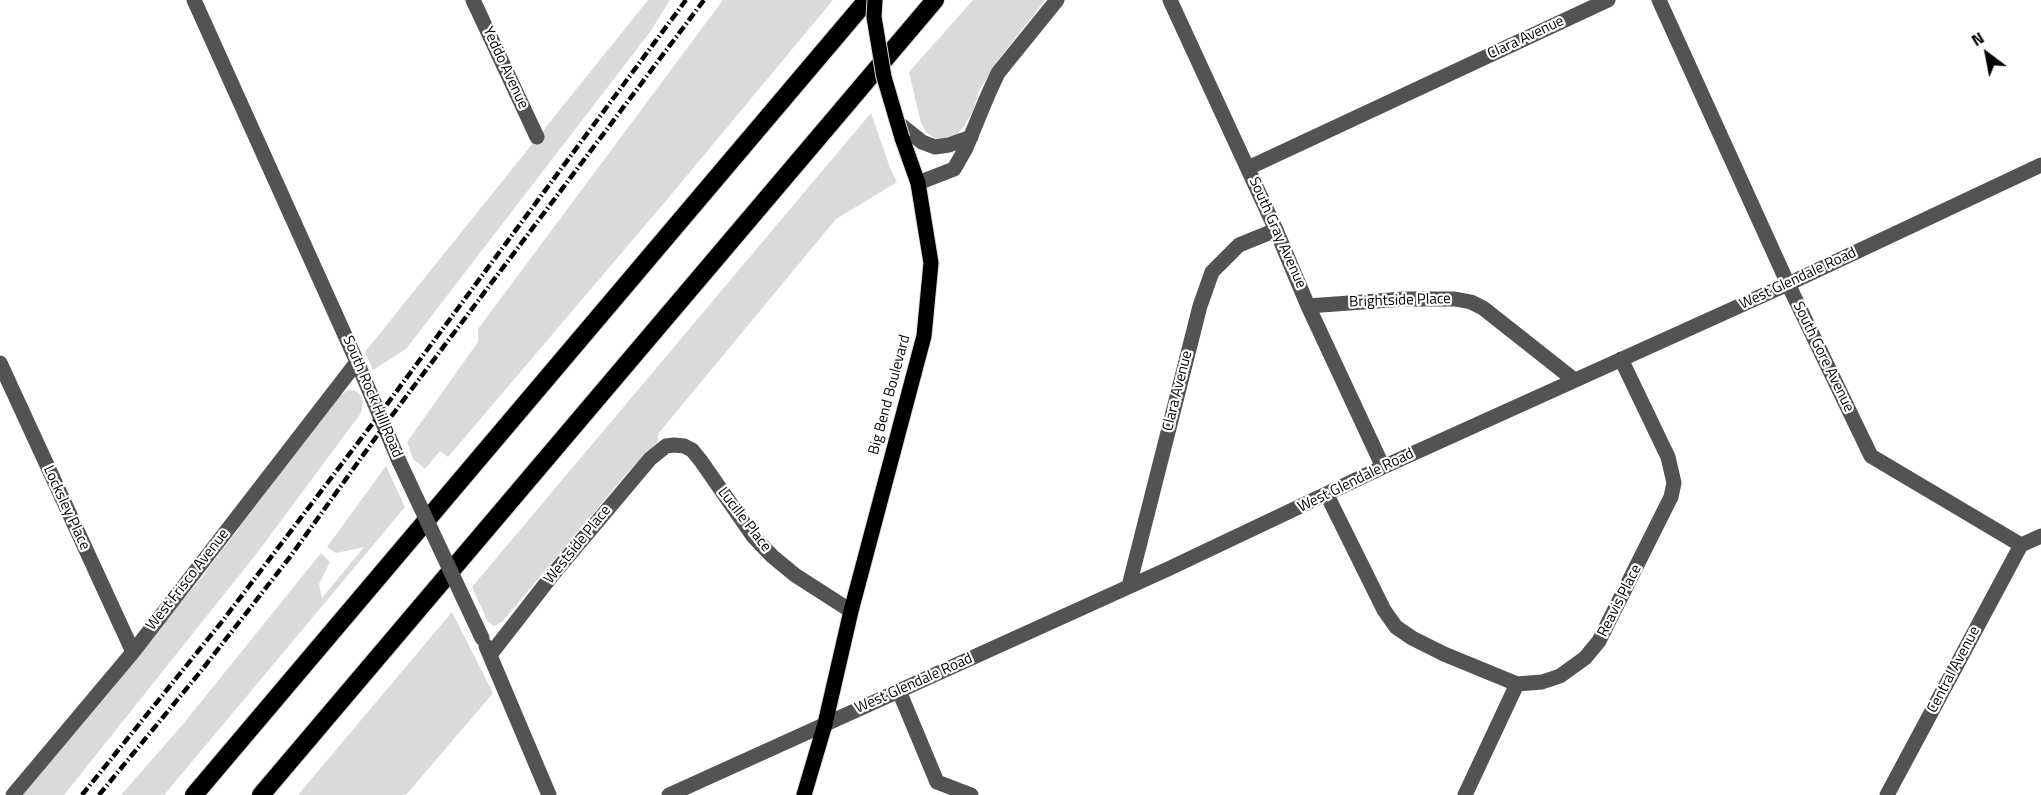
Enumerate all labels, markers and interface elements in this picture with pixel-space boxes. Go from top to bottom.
street label: Clara Avenue [1485,13,1567,63]
street label: Yeddo Avenue [478,24,532,112]
north arrow [1957,24,2017,84]
text: N [1966,26,1989,52]
street label: South Gray Avenue [1244,175,1310,291]
street label: West Glendale Road [1737,244,1859,314]
street label: Brightside Place [1349,290,1451,312]
street label: South Gore Avenue [1788,299,1858,415]
street label: South Rock Hill Road [338,333,406,461]
street label: Big Bend Boulevard [865,333,915,457]
street label: Clara Avenue [1159,349,1197,433]
street label: West Glendale Road [1295,445,1417,517]
street label: Locksley Place [39,463,93,553]
street label: Lucille Place [713,484,775,556]
street label: Westside Place [541,502,615,588]
street label: West Frisco Avenue [143,526,233,634]
street label: Reavis Place [1594,562,1646,640]
street label: Central Avenue [1924,624,1984,716]
street label: West Glendale Road [852,650,976,718]

